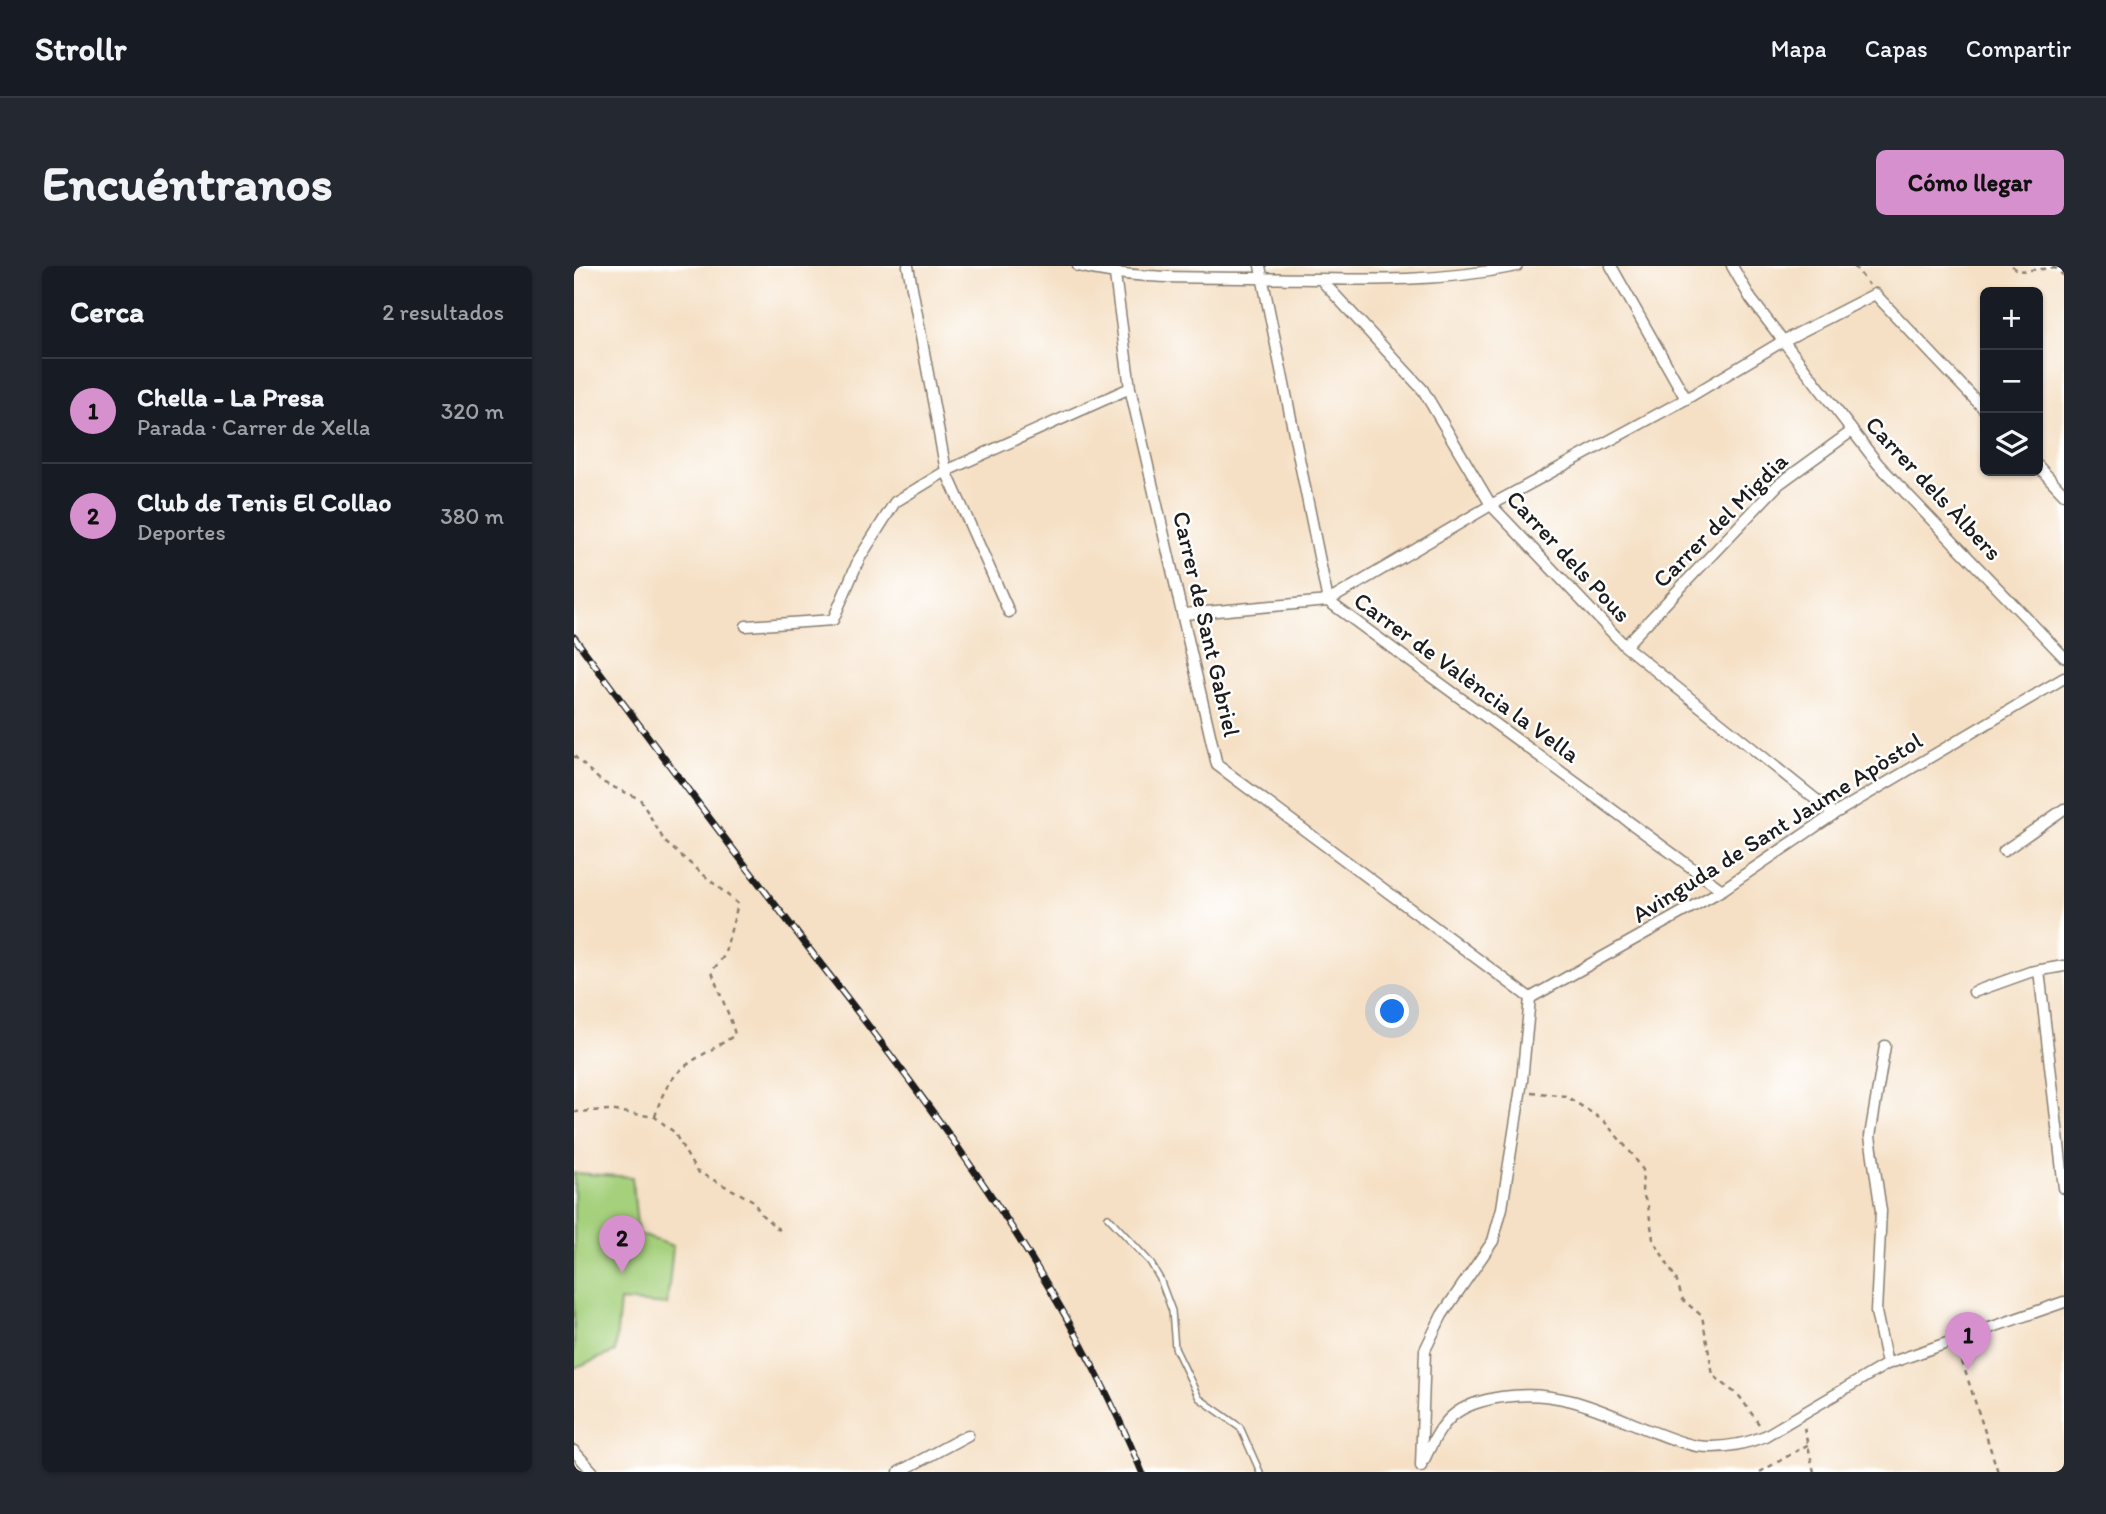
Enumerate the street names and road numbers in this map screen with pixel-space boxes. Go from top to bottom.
street label: Carrer dels Àlbers [1860,410,2008,566]
street label: Carrer del Migdia [1646,446,1794,594]
street label: Carrer dels Pous [1501,484,1637,628]
street label: Carrer de Sant Gabriel [1167,508,1247,740]
street label: Carrer de València la Vella [1348,585,1586,769]
street label: Avinguda de Sant Jaume Apòstol [1627,725,1928,928]

